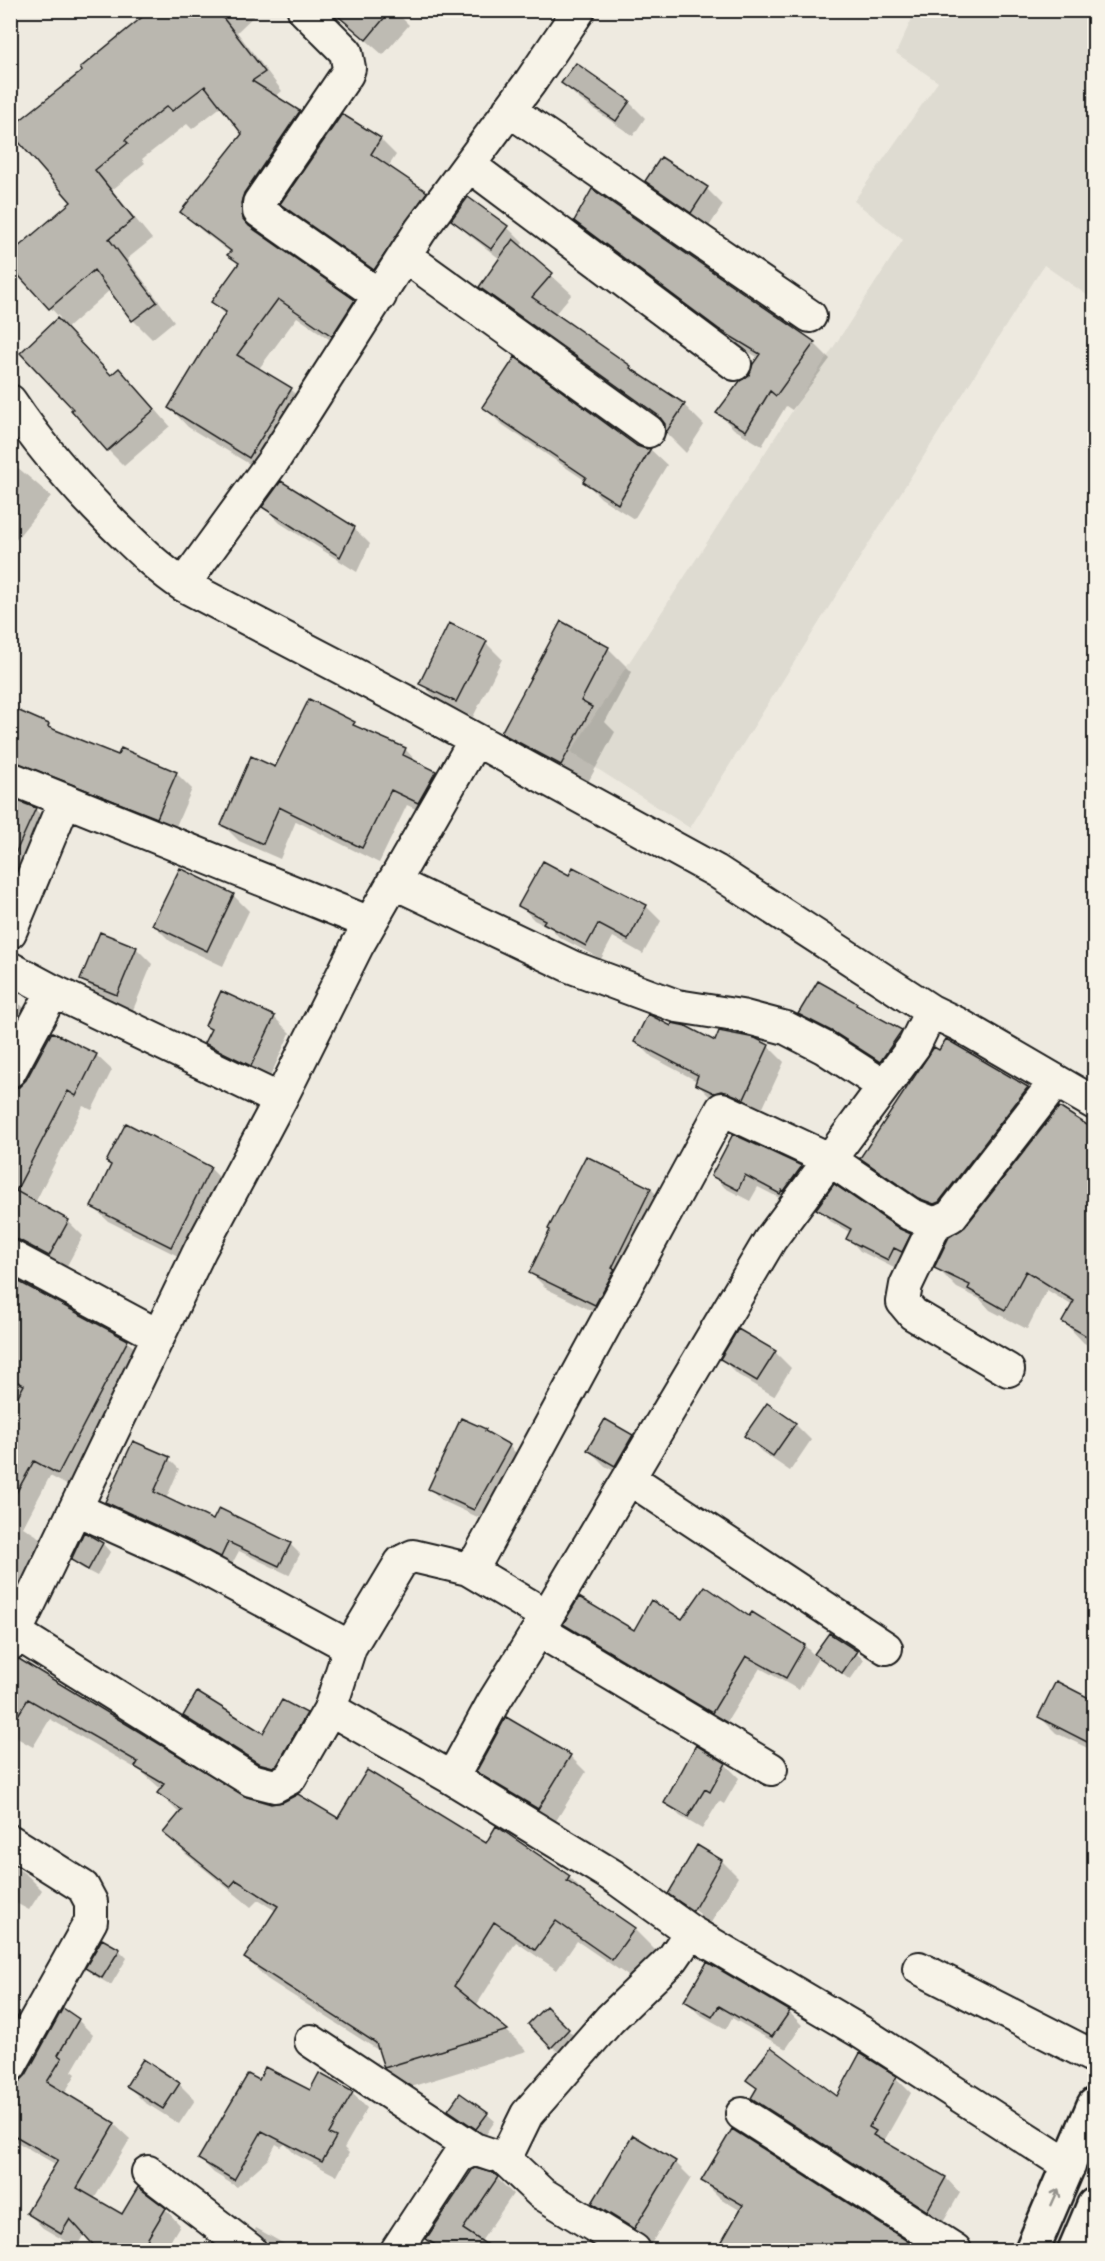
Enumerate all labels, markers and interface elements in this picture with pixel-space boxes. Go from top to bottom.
one-way arrow [1051,2188,1062,2206]

